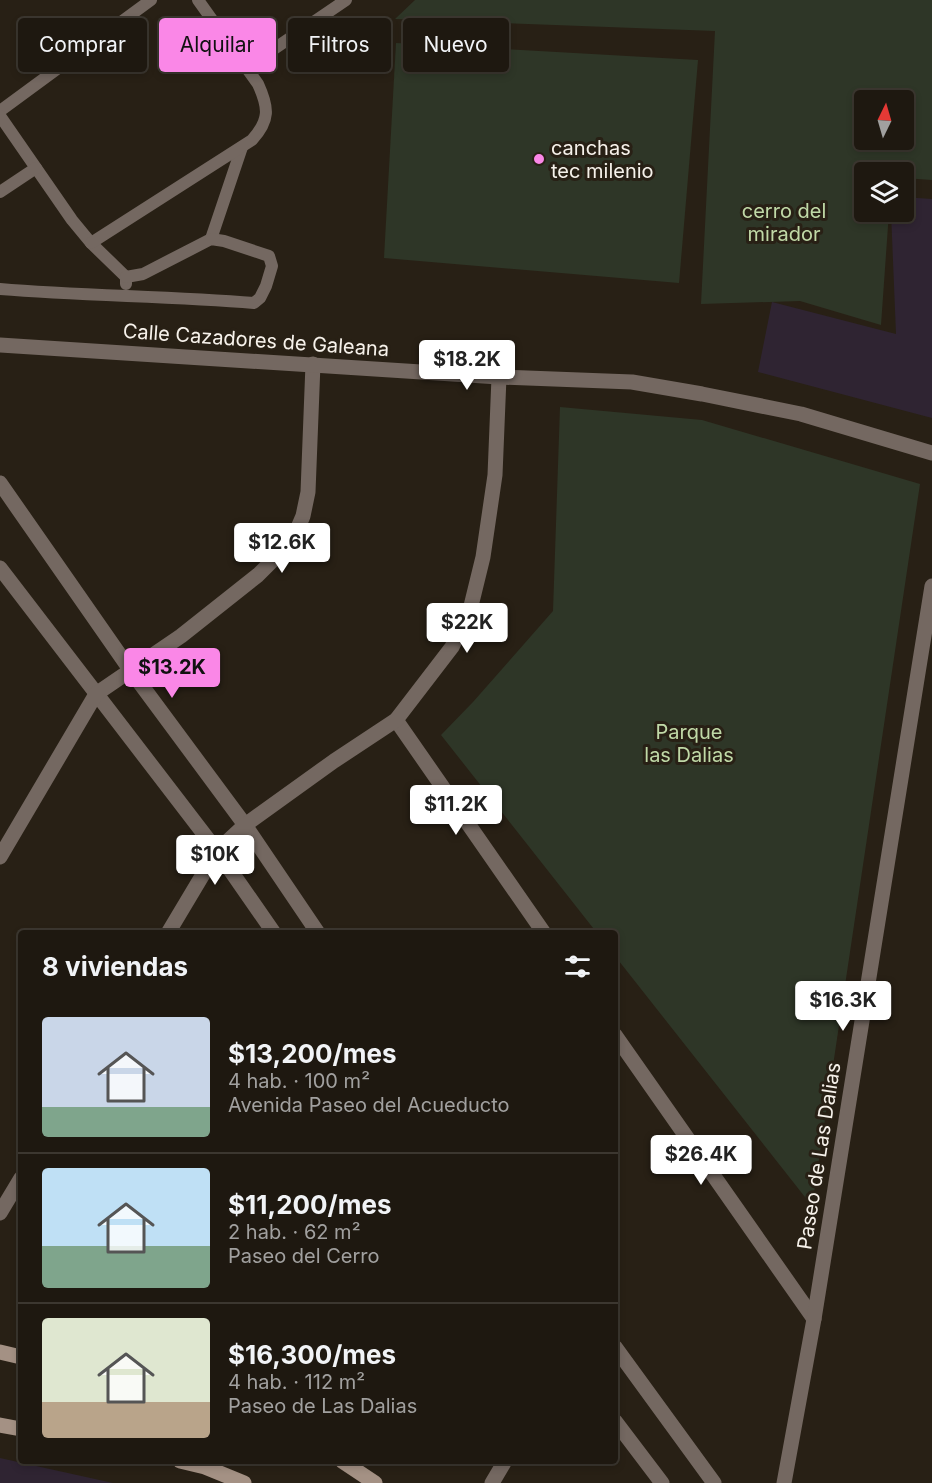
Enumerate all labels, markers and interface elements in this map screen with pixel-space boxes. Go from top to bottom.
chip: Comprar [18,18,147,72]
chip: Alquilar [159,18,276,72]
chip: Filtros [288,18,391,72]
chip: Nuevo [403,18,509,72]
north arrow [854,90,914,150]
map controls [854,90,914,222]
place label: canchas tec milenio [551,136,654,183]
marker: canchas tec milenio [532,152,546,166]
button: layers [854,162,914,222]
park label: cerro del mirador [742,199,826,246]
street label: Calle Cazadores de Galeana [122,319,390,361]
pin: $18.2K [418,340,516,391]
text: $18.2K [433,347,501,371]
pin: $12.6K [233,523,331,574]
text: $12.6K [248,530,316,554]
pin: $22K [431,603,503,654]
text: $22K [441,610,493,634]
pin: $13.2K [123,648,221,699]
text: $13.2K [138,655,206,679]
park label: Parque las Dalias [644,720,734,767]
pin: $11.2K [407,785,505,836]
text: $11.2K [424,792,488,816]
pin: $10K [179,835,251,886]
text: $10K [190,842,240,866]
icon: filters [561,950,594,983]
text: 8 viviendas [42,951,188,982]
pin: $16.3K [794,981,892,1032]
text: $16.3K [809,988,877,1012]
text: $13,200/mes [228,1038,396,1069]
icon: home [90,1041,162,1113]
street label: Paseo de Las Dalias [792,1061,846,1251]
text: 4 hab. · 100 m² [228,1069,370,1093]
text: Avenida Paseo del Acueducto [228,1093,509,1117]
pin: $26.4K [652,1135,750,1186]
text: $26.4K [665,1142,737,1166]
text: $11,200/mes [228,1189,391,1220]
icon: home [90,1192,162,1264]
text: 2 hab. · 62 m² [228,1220,360,1244]
text: Paseo del Cerro [228,1244,380,1268]
text: $16,300/mes [228,1339,396,1370]
icon: home [90,1342,162,1414]
text: 4 hab. · 112 m² [228,1370,365,1394]
text: Paseo de Las Dalias [228,1394,417,1418]

